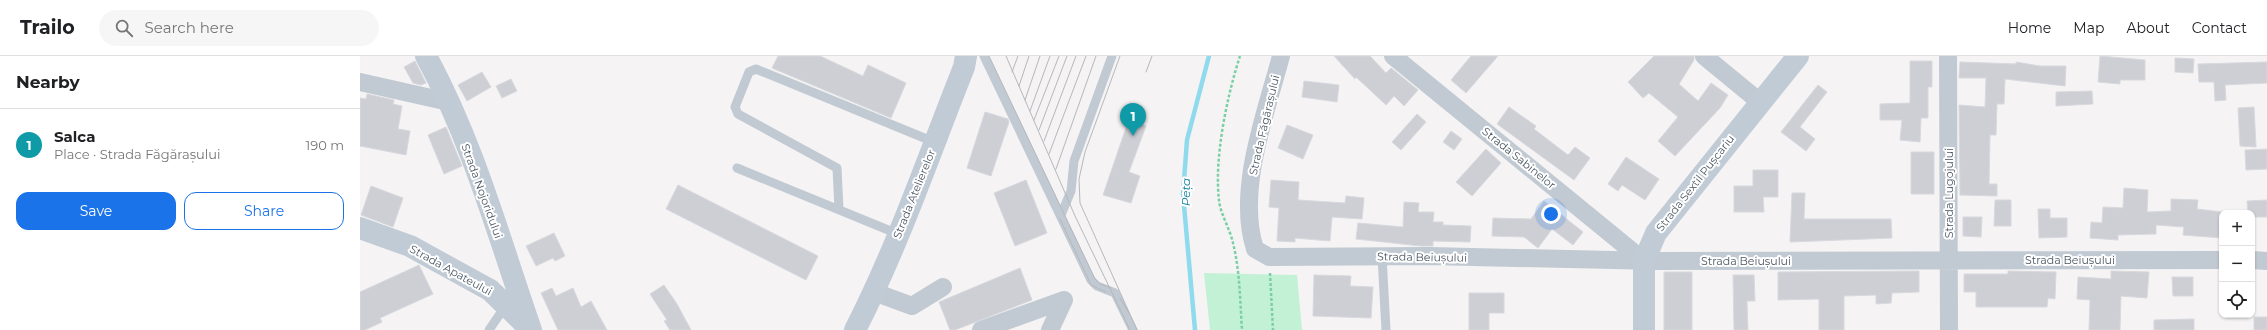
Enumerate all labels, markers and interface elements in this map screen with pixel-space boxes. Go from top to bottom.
search box [99,10,379,46]
text: Trailo [20,16,75,39]
icon: search [113,17,135,39]
text: Search here [145,18,234,37]
text: Home [2008,19,2051,37]
text: Map [2073,19,2104,37]
text: About [2126,19,2170,37]
text: Contact [2192,19,2247,37]
text: Nearby [16,72,80,92]
street label: Strada Făgărașului [1246,74,1282,176]
pin: 1 [1120,103,1146,136]
street label: Strada Sabinelor [1479,124,1559,192]
text: Salca [54,127,95,146]
street label: Strada Sextil Pușcariu [1653,132,1737,234]
text: 1 [26,137,32,153]
text: 190 m [306,137,344,153]
street label: Strada Nojoridului [458,142,506,240]
text: Place · Strada Făgărașului [54,146,221,162]
street label: Strada Atelierelor [890,147,938,241]
street label: Strada Lugojului [1942,148,1956,238]
water label: Peța [1178,178,1193,206]
button: Save [16,192,176,230]
button: Share [184,192,344,230]
your location [1541,204,1561,224]
map controls [2219,210,2255,318]
button: + [2219,210,2255,246]
street label: Strada Apateului [407,242,495,298]
button: − [2219,246,2255,282]
street label: Strada Beiușului [1377,249,1467,265]
street label: Strada Beiușului [2025,253,2115,267]
street label: Strada Beiușului [1701,254,1791,268]
button: locate [2219,282,2255,318]

